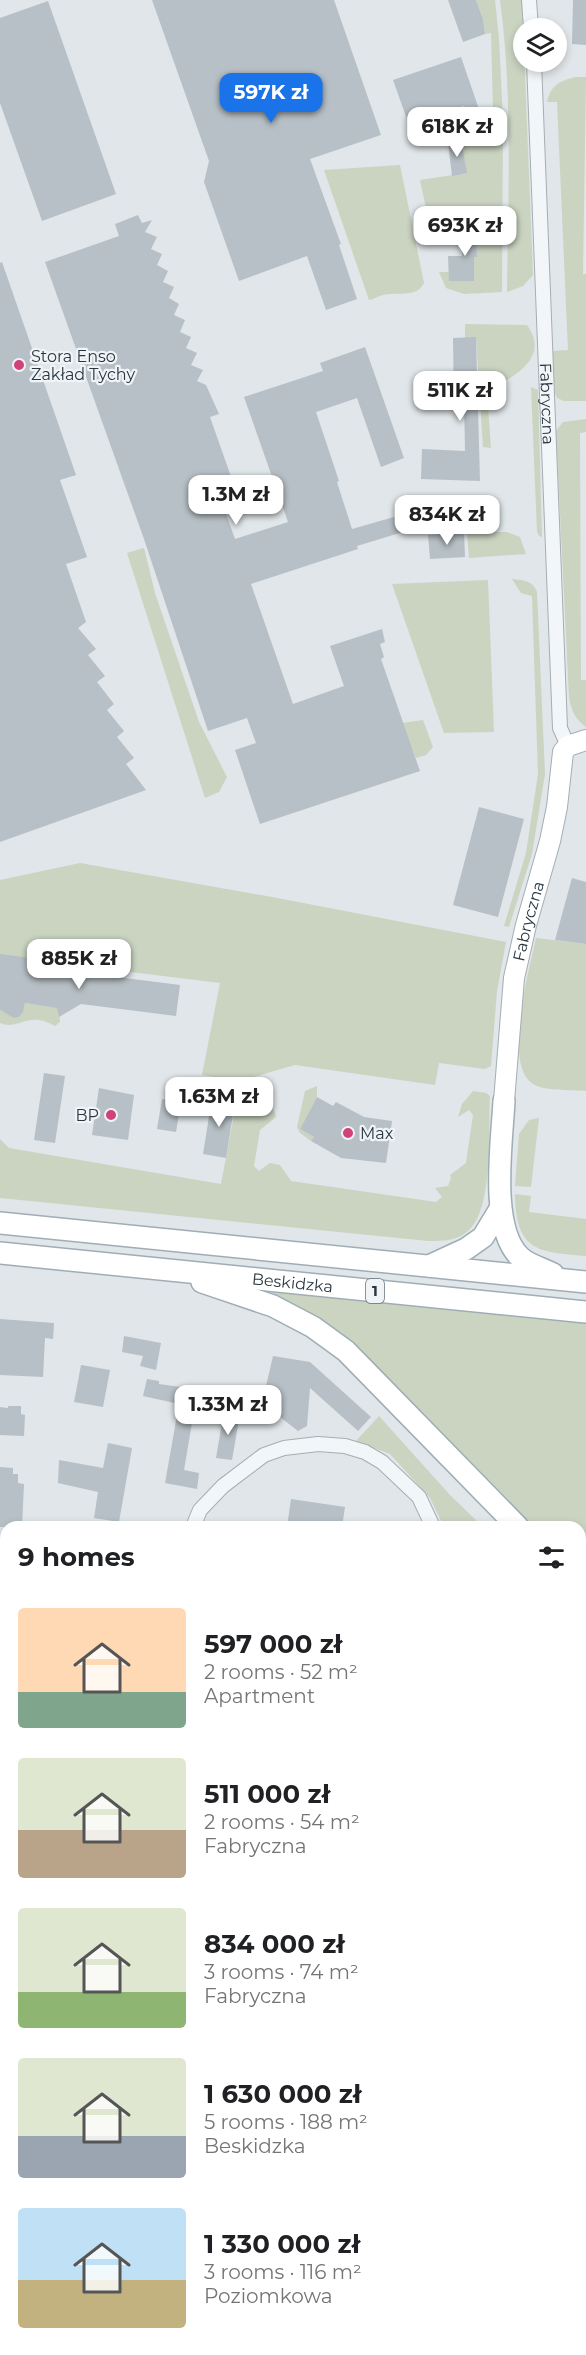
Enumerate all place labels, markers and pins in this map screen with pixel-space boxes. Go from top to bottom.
pin: 597K zł [216,73,326,124]
pin: 618K zł [402,107,512,158]
pin: 693K zł [410,206,520,257]
place label: Stora Enso Zakład Tychy [31,347,135,384]
marker: Stora Enso Zakład Tychy [12,358,26,372]
pin: 511K zł [405,371,515,422]
pin: 1.3M zł [181,475,291,526]
pin: 834K zł [392,495,502,546]
pin: 885K zł [24,939,134,990]
pin: 1.63M zł [157,1077,281,1128]
place label: BP [75,1106,99,1125]
marker: BP [104,1108,118,1122]
place label: Max [360,1124,394,1143]
marker: Max [341,1126,355,1140]
pin: 1.33M zł [166,1385,290,1436]

